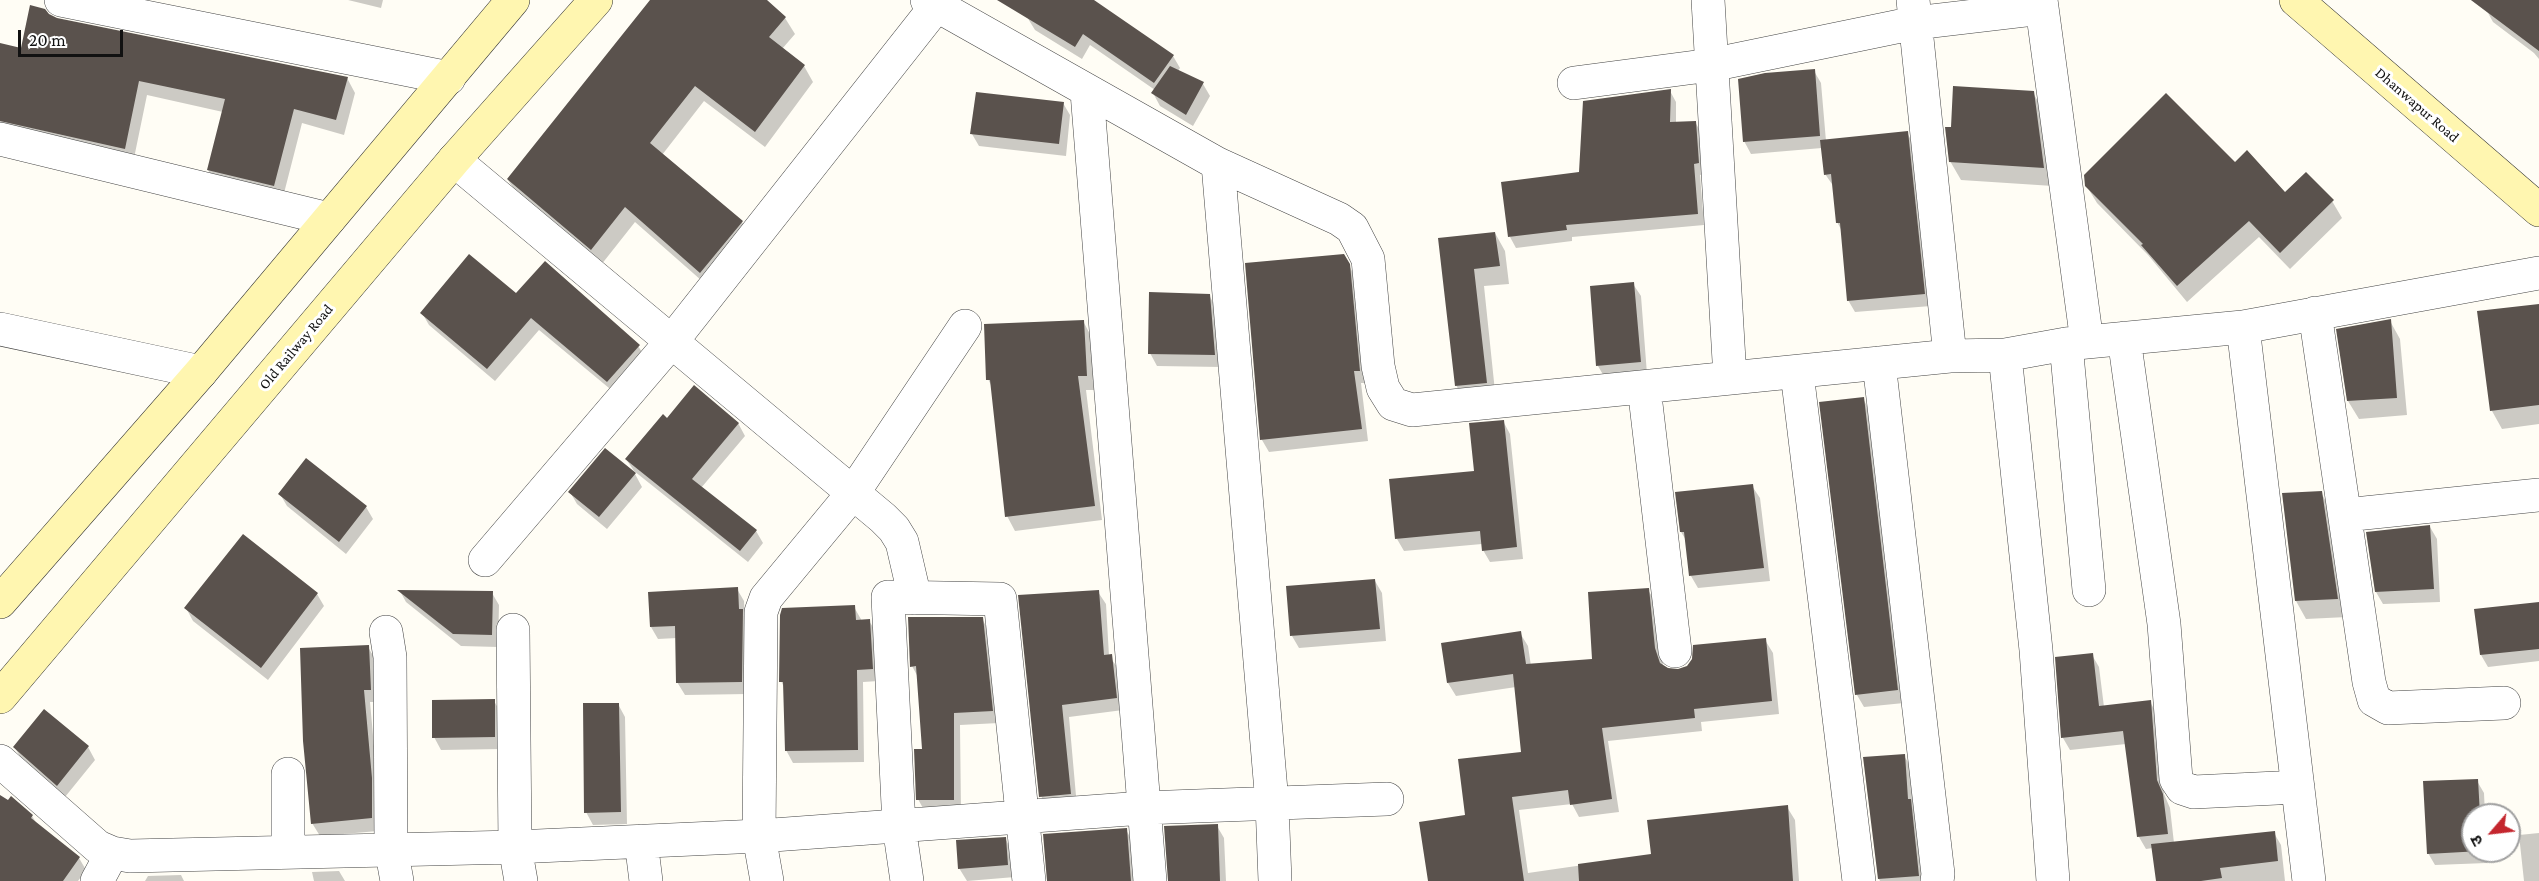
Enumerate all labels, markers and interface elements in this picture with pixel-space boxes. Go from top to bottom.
scale bar [21,18,126,56]
text: 20 m [29,30,66,50]
street label: Dhanwapur Road [2371,64,2463,146]
street label: Old Railway Road [255,301,337,393]
north arrow [2461,803,2521,863]
text: उ [2467,833,2486,849]

